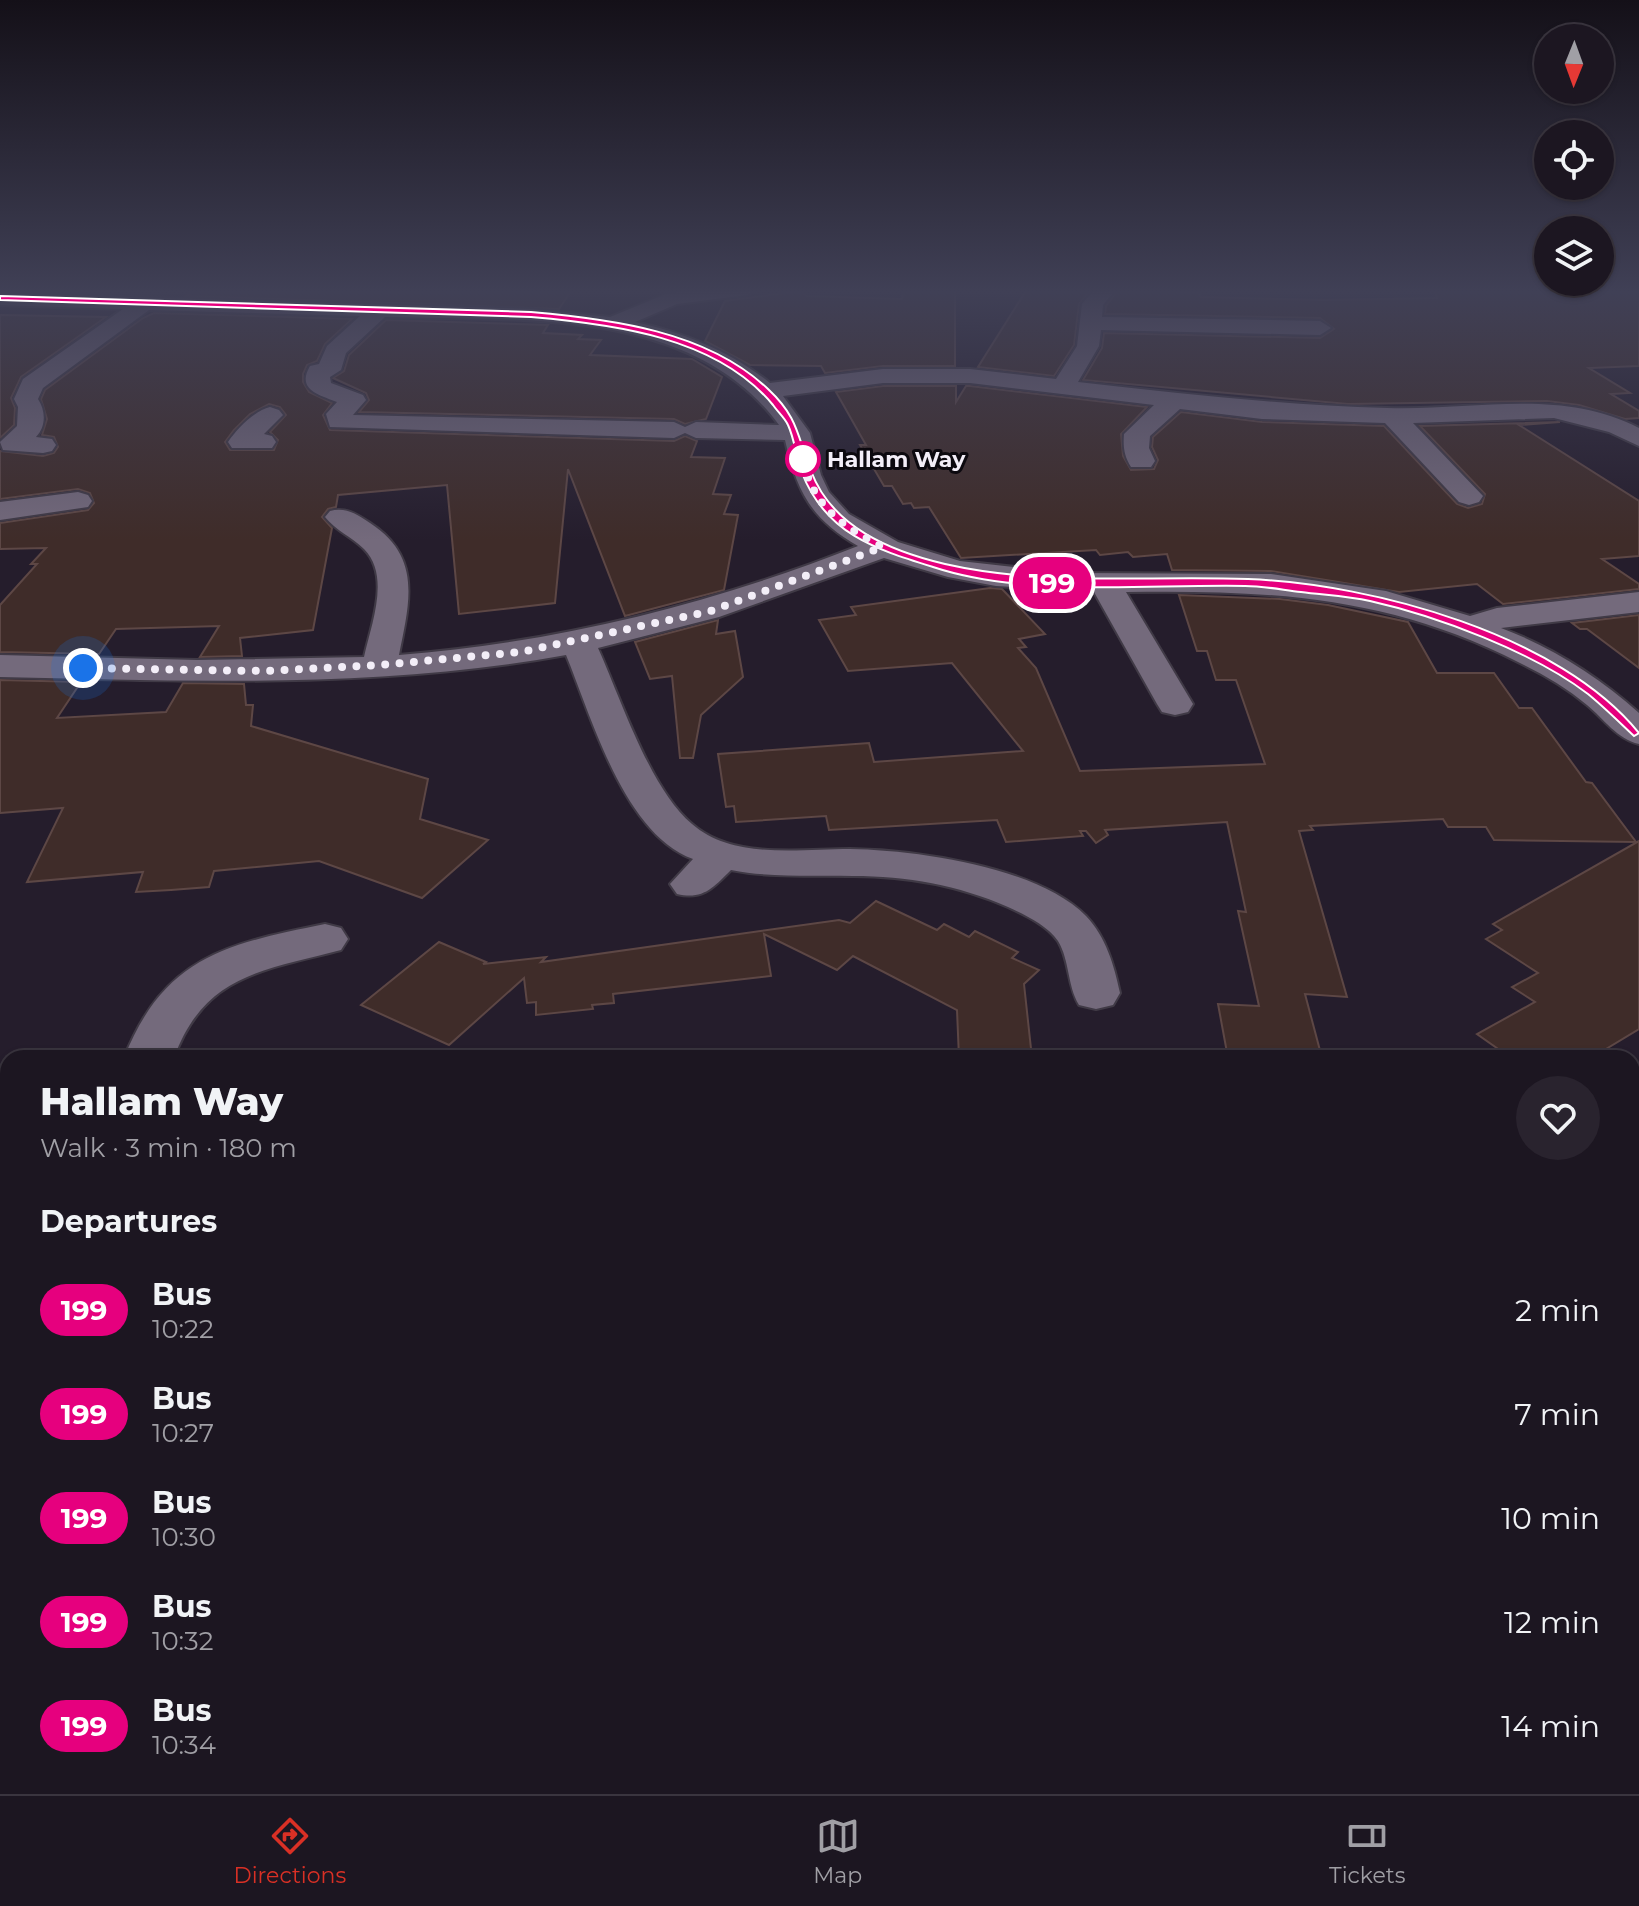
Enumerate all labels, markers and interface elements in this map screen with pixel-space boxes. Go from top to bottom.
north arrow [1534,24,1614,104]
map controls [1534,24,1614,296]
button: locate [1534,120,1614,200]
button: layers [1534,216,1614,296]
marker: Hallam Way [786,442,820,476]
place label: Hallam Way [827,446,966,473]
line badge: 199 [1006,557,1098,609]
text: 199 [1029,566,1075,600]
your location [63,648,103,688]
button: heart [1516,1076,1600,1160]
text: Hallam Way [40,1078,283,1125]
text: Walk · 3 min · 180 m [40,1132,297,1164]
text: Departures [40,1203,217,1240]
text: Bus [152,1276,212,1313]
text: 2 min [1515,1292,1600,1329]
text: 199 [61,1293,107,1327]
text: 10:22 [152,1313,214,1345]
text: Bus [152,1380,212,1417]
text: 7 min [1514,1396,1600,1433]
text: 199 [61,1397,107,1431]
text: 10:27 [152,1417,214,1449]
text: Bus [152,1484,212,1521]
text: 10 min [1501,1500,1600,1537]
text: 199 [61,1501,107,1535]
text: 10:30 [152,1521,216,1553]
text: Bus [152,1588,212,1625]
text: 12 min [1504,1604,1600,1641]
text: 199 [61,1605,107,1639]
text: 10:32 [152,1625,213,1657]
text: Bus [152,1692,212,1729]
text: 14 min [1501,1708,1600,1745]
text: 199 [61,1709,107,1743]
text: 10:34 [152,1729,216,1761]
tab: Directions [233,1814,346,1889]
tab: Map [813,1814,862,1889]
tab: Tickets [1329,1814,1405,1889]

